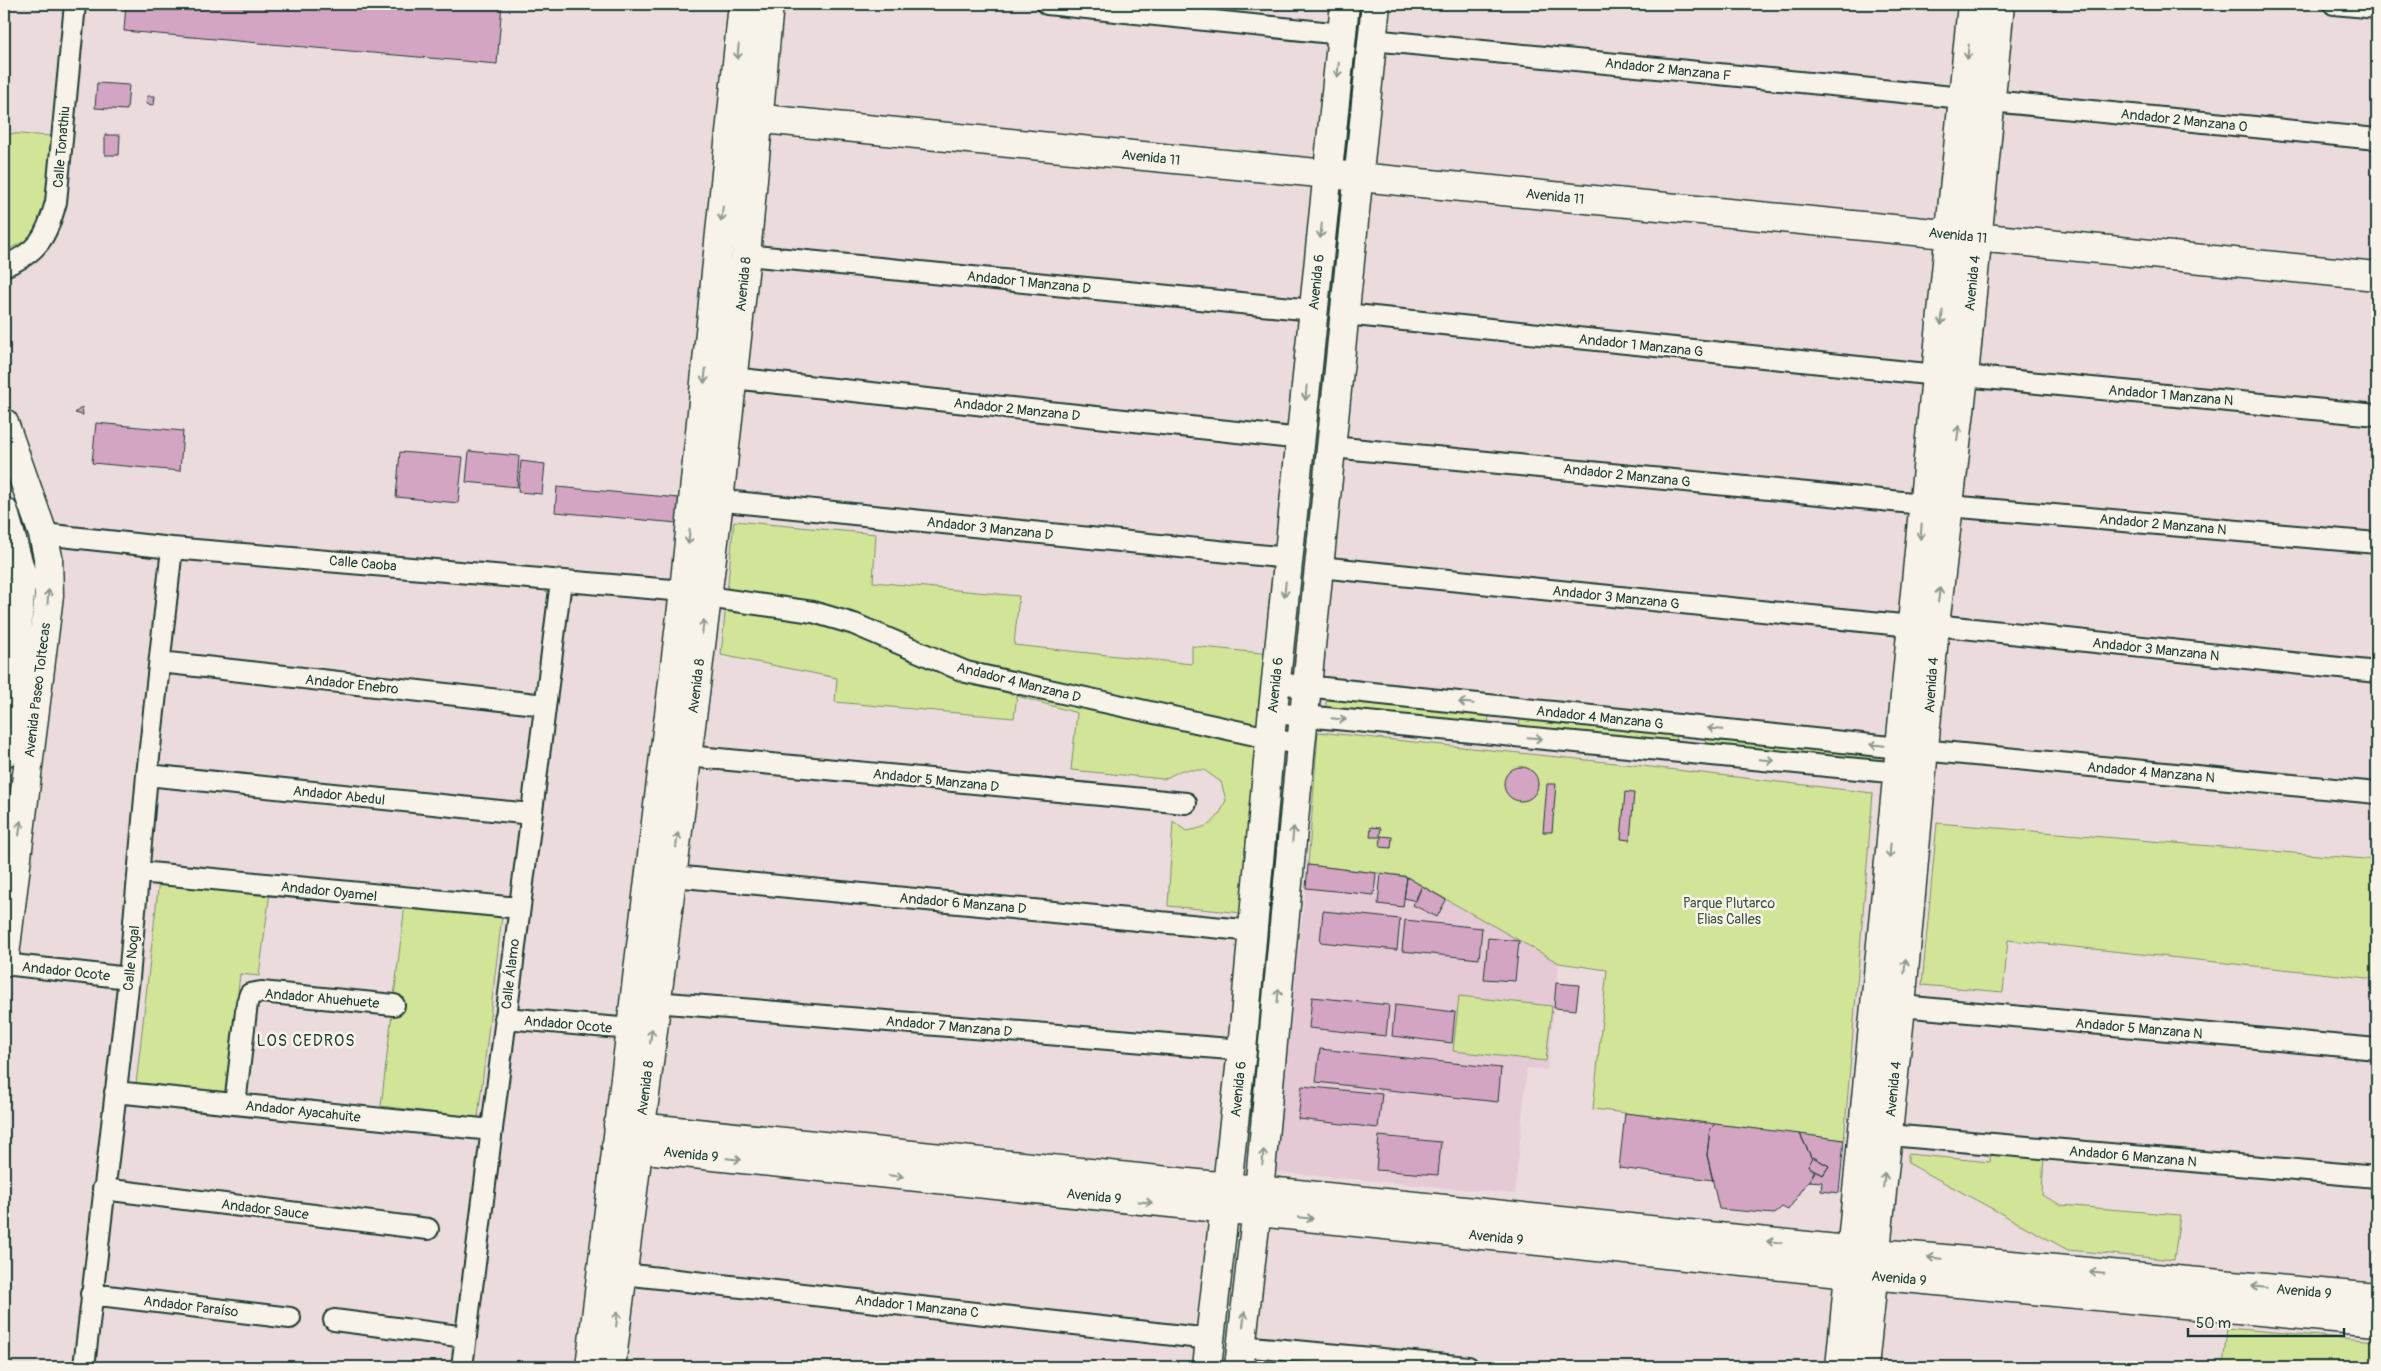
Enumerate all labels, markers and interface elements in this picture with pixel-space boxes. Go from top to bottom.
one-way arrow [733,44,743,60]
one-way arrow [1963,44,1973,60]
street label: Andador 2 Manzana F [1604,54,1732,85]
one-way arrow [1333,61,1343,77]
street label: Calle Tonathiu [49,105,74,189]
street label: Andador 2 Manzana O [2120,105,2248,136]
street label: Avenida 11 [1121,146,1181,169]
street label: Avenida 11 [1525,185,1585,208]
one-way arrow [717,206,727,222]
one-way arrow [1316,223,1326,239]
street label: Avenida 11 [1928,224,1988,247]
street label: Avenida 6 [1305,253,1328,311]
street label: Avenida 4 [1961,254,1984,312]
street label: Avenida 8 [732,256,755,312]
street label: Andador 1 Manzana D [966,268,1092,297]
one-way arrow [1937,310,1947,326]
street label: Andador 1 Manzana G [1578,330,1704,360]
one-way arrow [701,367,710,383]
street label: Andador 1 Manzana N [2108,382,2234,409]
one-way arrow [1301,385,1310,401]
street label: Andador 2 Manzana D [953,394,1081,425]
one-way arrow [1953,426,1963,442]
street label: Andador 2 Manzana G [1563,460,1691,491]
street label: Andador 2 Manzana N [2099,510,2227,539]
street label: Andador 3 Manzana D [926,513,1054,544]
one-way arrow [1916,524,1926,540]
one-way arrow [684,529,694,545]
street label: Calle Caoba [328,552,397,575]
one-way arrow [1280,581,1290,597]
street label: Andador 3 Manzana G [1552,582,1680,613]
one-way arrow [1934,587,1944,603]
one-way arrow [43,589,53,605]
one-way arrow [698,619,708,635]
street label: Avenida Paseo Toltecas [21,621,54,758]
street label: Andador 3 Manzana N [2092,634,2220,665]
street label: Avenida 6 [1264,656,1287,714]
street label: Avenida 4 [1921,656,1942,714]
street label: Avenida 8 [685,658,708,714]
street label: Andador 4 Manzana D [955,659,1083,706]
street label: Andador Enebro [304,671,400,698]
one-way arrow [1459,698,1475,708]
street label: Andador 4 Manzana G [1535,702,1664,733]
one-way arrow [1330,714,1346,724]
one-way arrow [1707,724,1723,734]
one-way arrow [1527,734,1543,743]
one-way arrow [1869,740,1885,750]
one-way arrow [1758,755,1774,765]
street label: Andador 4 Manzana N [2086,758,2216,787]
street label: Andador 5 Manzana D [872,765,1000,796]
street label: Andador Abedul [292,782,386,809]
one-way arrow [15,820,25,836]
one-way arrow [1288,826,1298,842]
one-way arrow [672,832,682,848]
one-way arrow [1885,843,1895,859]
street label: Andador Oyamel [280,878,378,905]
street label: Andador 6 Manzana D [899,889,1027,918]
park label: Parque Plutarco Elias Calles [1683,895,1776,928]
street label: Calle Nogal [120,925,143,992]
street label: Calle Álamo [497,937,523,1010]
street label: Andador Ocote [21,958,111,985]
one-way arrow [1900,958,1910,974]
street label: Andador Ahuehuete [264,985,380,1012]
one-way arrow [1273,988,1283,1004]
street label: Andador Ocote [523,1012,613,1037]
street label: Andador 7 Manzana D [885,1013,1013,1041]
street label: Andador 5 Manzana N [2075,1014,2203,1043]
one-way arrow [646,1028,656,1044]
district label: LOS CEDROS [257,1031,355,1051]
street label: Avenida 8 [634,1060,657,1116]
street label: Avenida 6 [1227,1060,1250,1118]
street label: Avenida 4 [1882,1060,1905,1118]
street label: Andador Ayacahuite [244,1097,362,1126]
street label: Andador 6 Manzana N [2068,1142,2198,1171]
street label: Avenida 9 [663,1143,719,1166]
one-way arrow [1258,1150,1267,1166]
one-way arrow [726,1154,742,1164]
one-way arrow [888,1171,904,1181]
one-way arrow [1879,1172,1889,1188]
street label: Avenida 9 [1066,1185,1122,1208]
street label: Andador Sauce [220,1196,310,1223]
one-way arrow [1136,1197,1152,1206]
one-way arrow [1298,1213,1314,1223]
street label: Avenida 9 [1468,1226,1524,1249]
one-way arrow [1766,1237,1782,1247]
one-way arrow [1928,1253,1944,1263]
street label: Avenida 9 [1871,1268,1927,1289]
one-way arrow [2089,1268,2105,1278]
street label: Avenida 9 [2276,1281,2332,1302]
one-way arrow [2251,1283,2267,1292]
street label: Andador Paraíso [143,1292,240,1321]
street label: Andador 1 Manzana C [854,1292,980,1322]
scale bar [2188,1306,2345,1338]
one-way arrow [612,1311,622,1327]
one-way arrow [1239,1311,1249,1327]
text: 50 m [2196,1314,2231,1333]

